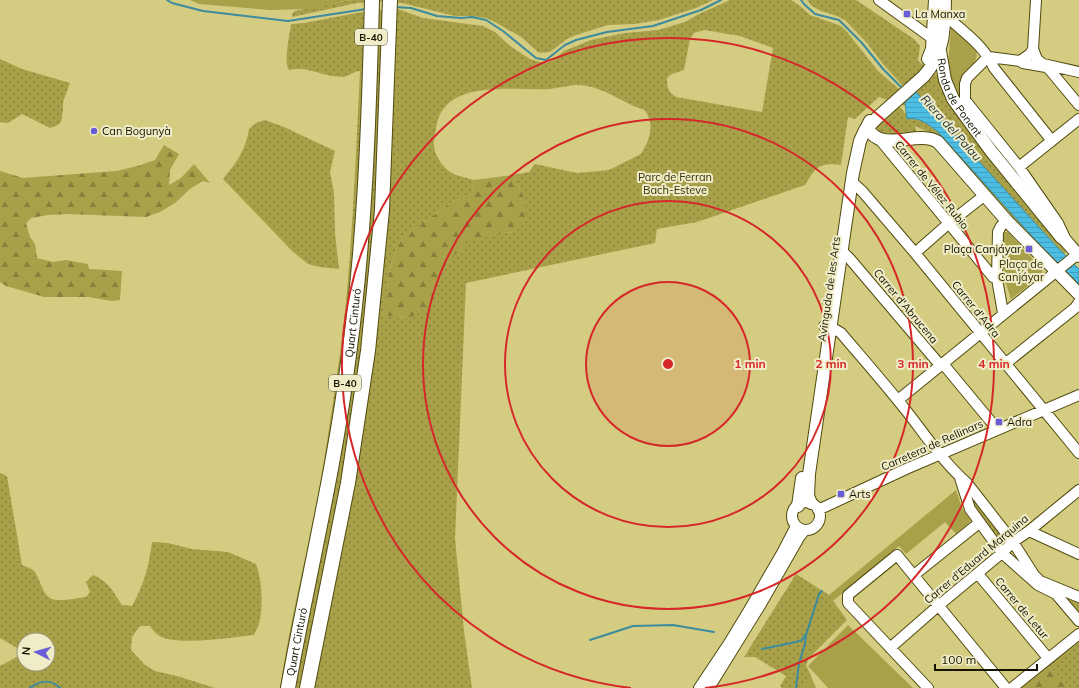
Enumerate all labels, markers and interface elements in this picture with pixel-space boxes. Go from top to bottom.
place label: La Manxa [915,7,965,21]
marker: La Manxa [902,9,912,19]
road number: B-40 [355,29,387,45]
street label: Ronda de Ponent [934,57,985,139]
water label: Riera del Palau [918,92,985,164]
place label: Can Bogunyà [102,124,171,138]
marker: Can Bogunyà [89,126,99,136]
street label: Carrer de Vélez Rubio [892,138,972,232]
park label: Parc de Ferran Bach-Esteve [638,170,712,197]
street label: Avinguda de les Arts [815,236,843,342]
place label: Plaça Canjáyar [944,242,1021,256]
marker: Plaça Canjáyar [1024,244,1034,254]
park label: Plaça de Canjáyar [998,257,1044,284]
street label: Carrer d'Abrucena [871,266,941,346]
street label: Carrer d'Adra [949,278,1003,340]
street label: Quart Cinturó [342,288,364,358]
text: 1 min [734,356,766,371]
text: 2 min [815,356,847,371]
text: 3 min [897,356,929,371]
text: 4 min [978,356,1010,371]
centre of rings [661,357,675,371]
road number: B-40 [329,375,361,391]
place label: Adra [1007,415,1032,429]
street label: Carretera de Rellinars [879,416,985,474]
marker: Adra [994,417,1004,427]
place label: Arts [849,487,871,501]
marker: Arts [836,489,846,499]
street label: Carrer d'Eduard Marquina [921,511,1031,607]
street label: Carrer de Letur [992,574,1052,642]
street label: Quart Cinturó [283,606,310,677]
north arrow [16,632,56,672]
text: N [19,646,33,656]
scale bar [935,646,1037,672]
text: 100 m [941,652,976,667]

